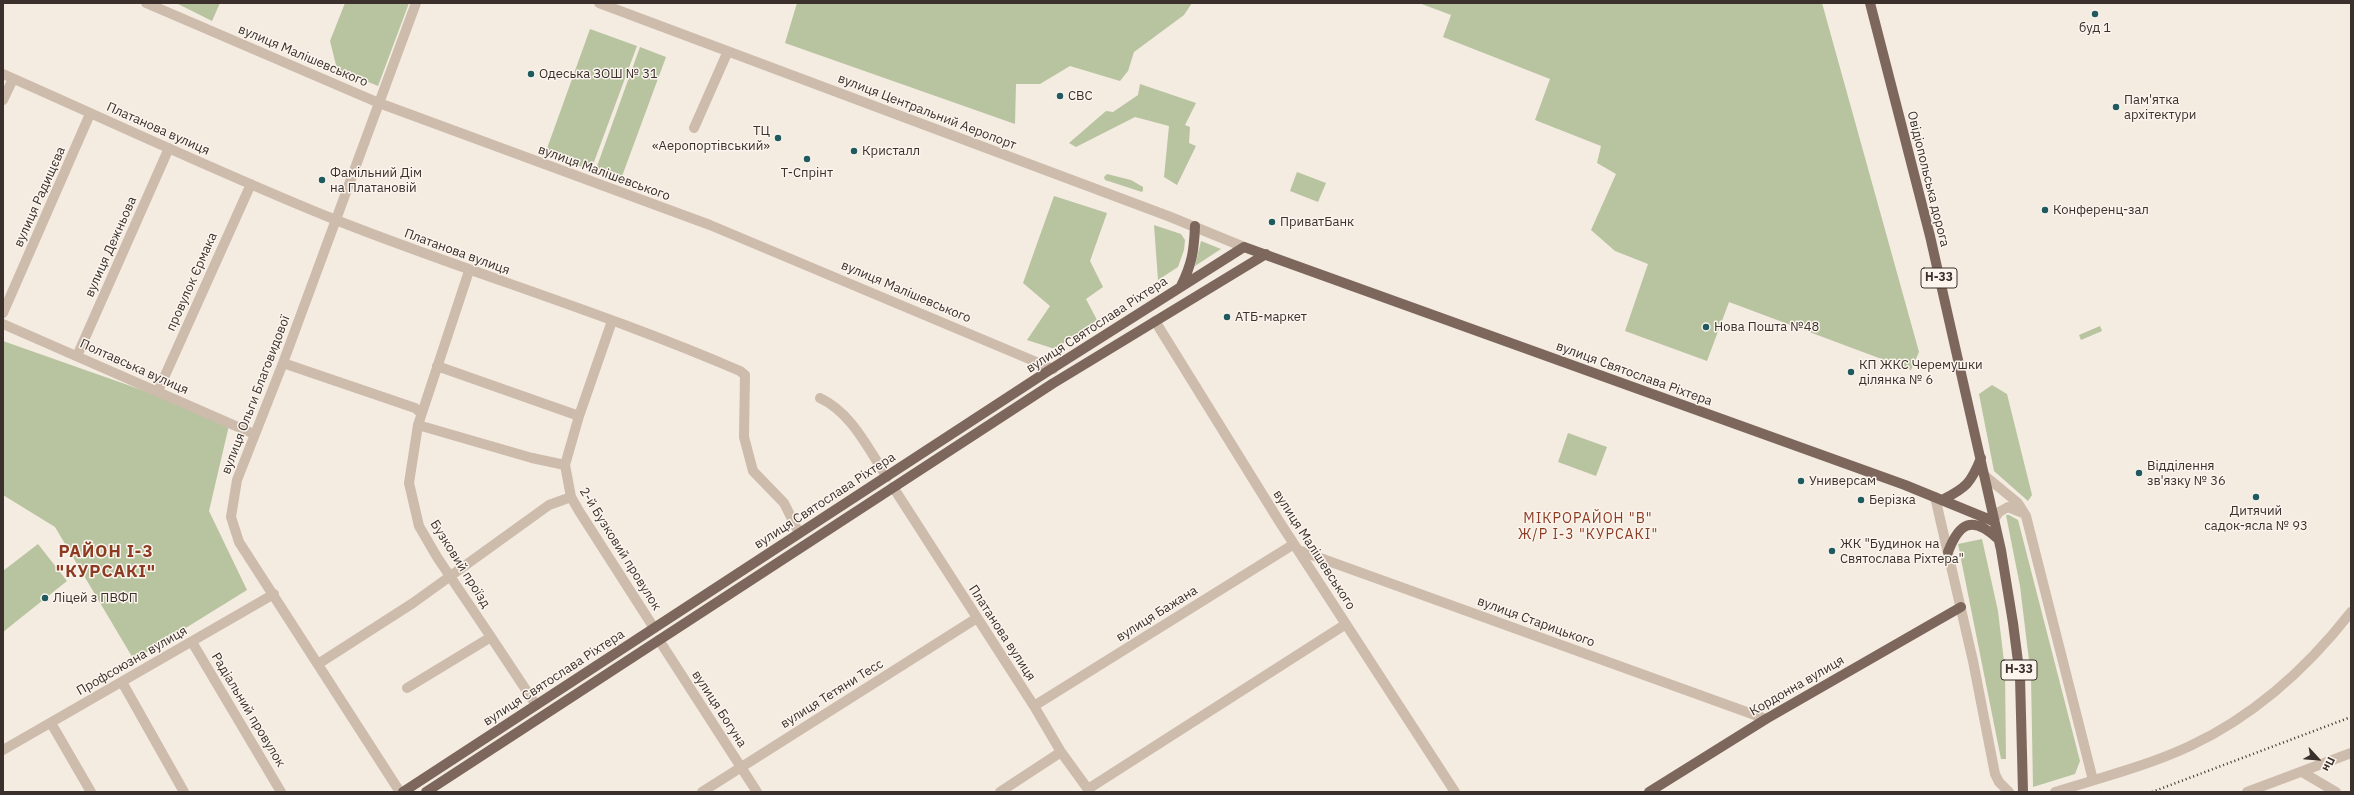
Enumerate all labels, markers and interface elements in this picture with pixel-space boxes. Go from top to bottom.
marker: буд 1 [2090,9,2100,19]
place label: буд 1 [2079,20,2111,36]
street label: вулиця Малішевського [236,22,370,90]
place label: Одеська ЗОШ № 31 [539,66,658,82]
marker: Одеська ЗОШ № 31 [526,69,536,79]
street label: вулиця Центральний Аеропорт [836,71,1018,153]
place label: СВС [1068,88,1093,104]
marker: СВС [1055,91,1065,101]
place label: Пам'ятка архітектури [2124,92,2196,123]
street label: Платанова вулиця [104,99,212,159]
marker: Пам'ятка архітектури [2111,102,2121,112]
street label: Овідіопольська дорога [1904,109,1952,249]
place label: ТЦ «Аеропортівський» [652,123,770,154]
marker: ТЦ «Аеропортівський» [773,133,783,143]
street label: вулиця Малішевського [536,142,672,204]
place label: Кристалл [862,143,920,159]
street label: вулиця Радищєва [11,144,69,250]
marker: Кристалл [849,146,859,156]
marker: Т-Спрінт [802,154,812,164]
place label: Фамільний Дім на Платановій [330,165,422,196]
place label: Т-Спрінт [781,165,833,181]
marker: Фамільний Дім на Платановій [317,175,327,185]
street label: вулиця Дежньова [82,194,140,300]
place label: Конференц-зал [2053,202,2149,218]
marker: Конференц-зал [2040,205,2050,215]
place label: ПриватБанк [1280,214,1354,230]
marker: ПриватБанк [1267,217,1277,227]
street label: Платанова вулиця [402,226,512,278]
street label: провулок Єрмака [163,230,221,334]
street label: вулиця Малішевського [839,258,973,326]
road number: Н-33 [1921,268,1957,288]
street label: вулиця Святослава Ріхтера [1024,274,1170,376]
place label: АТБ-маркет [1235,309,1307,325]
marker: АТБ-маркет [1222,312,1232,322]
street label: вулиця Ольги Благовидової [218,313,294,477]
place label: Нова Пошта №48 [1714,319,1819,335]
marker: Нова Пошта №48 [1701,322,1711,332]
street label: Полтавська вулиця [77,336,191,398]
street label: вулиця Святослава Ріхтера [1554,338,1714,410]
place label: КП ЖКС Черемушки ділянка № 6 [1859,357,1983,388]
marker: КП ЖКС Черемушки ділянка № 6 [1846,367,1856,377]
street label: вулиця Святослава Ріхтера [752,450,898,552]
place label: Відділення зв'язку № 36 [2147,458,2226,489]
marker: Відділення зв'язку № 36 [2134,468,2144,478]
place label: Универсам [1809,473,1876,489]
marker: Универсам [1796,476,1806,486]
street label: 2-й Бузковий провулок [576,485,664,613]
street label: вулиця Малішевського [1269,487,1359,613]
place label: Берізка [1869,492,1916,508]
marker: Дитячий садок-ясла № 93 [2251,492,2261,502]
marker: Берізка [1856,495,1866,505]
place label: Дитячий садок-ясла № 93 [2204,503,2308,534]
district label: МІКРОРАЙОН "В" Ж/Р I-3 "КУРСАКІ" [1518,511,1658,544]
street label: Бузковий проїзд [427,517,493,611]
place label: ЖК "Будинок на Святослава Ріхтера" [1840,536,1964,567]
district label: РАЙОН І-3 "КУРСАКІ" [56,542,156,582]
marker: ЖК "Будинок на Святослава Ріхтера" [1827,546,1837,556]
street label: Платанова вулиця [965,582,1039,684]
street label: вулиця Бажана [1113,583,1201,645]
place label: Ліцей з ПВФП [53,590,138,606]
marker: Ліцей з ПВФП [40,593,50,603]
street label: вулиця Старицького [1475,593,1597,651]
street label: Профсоюзна вулиця [74,623,190,699]
street label: вулиця Святослава Ріхтера [481,627,627,729]
street label: Радіальний провулок [208,650,288,770]
street label: Кордонна вулиця [1747,653,1847,719]
street label: вулиця Тетяни Тесс [778,656,886,732]
road number: Н-33 [2001,660,2037,680]
street label: вулиця Богуна [688,668,750,750]
north arrow [2298,739,2338,779]
text: Пн [2319,755,2338,774]

